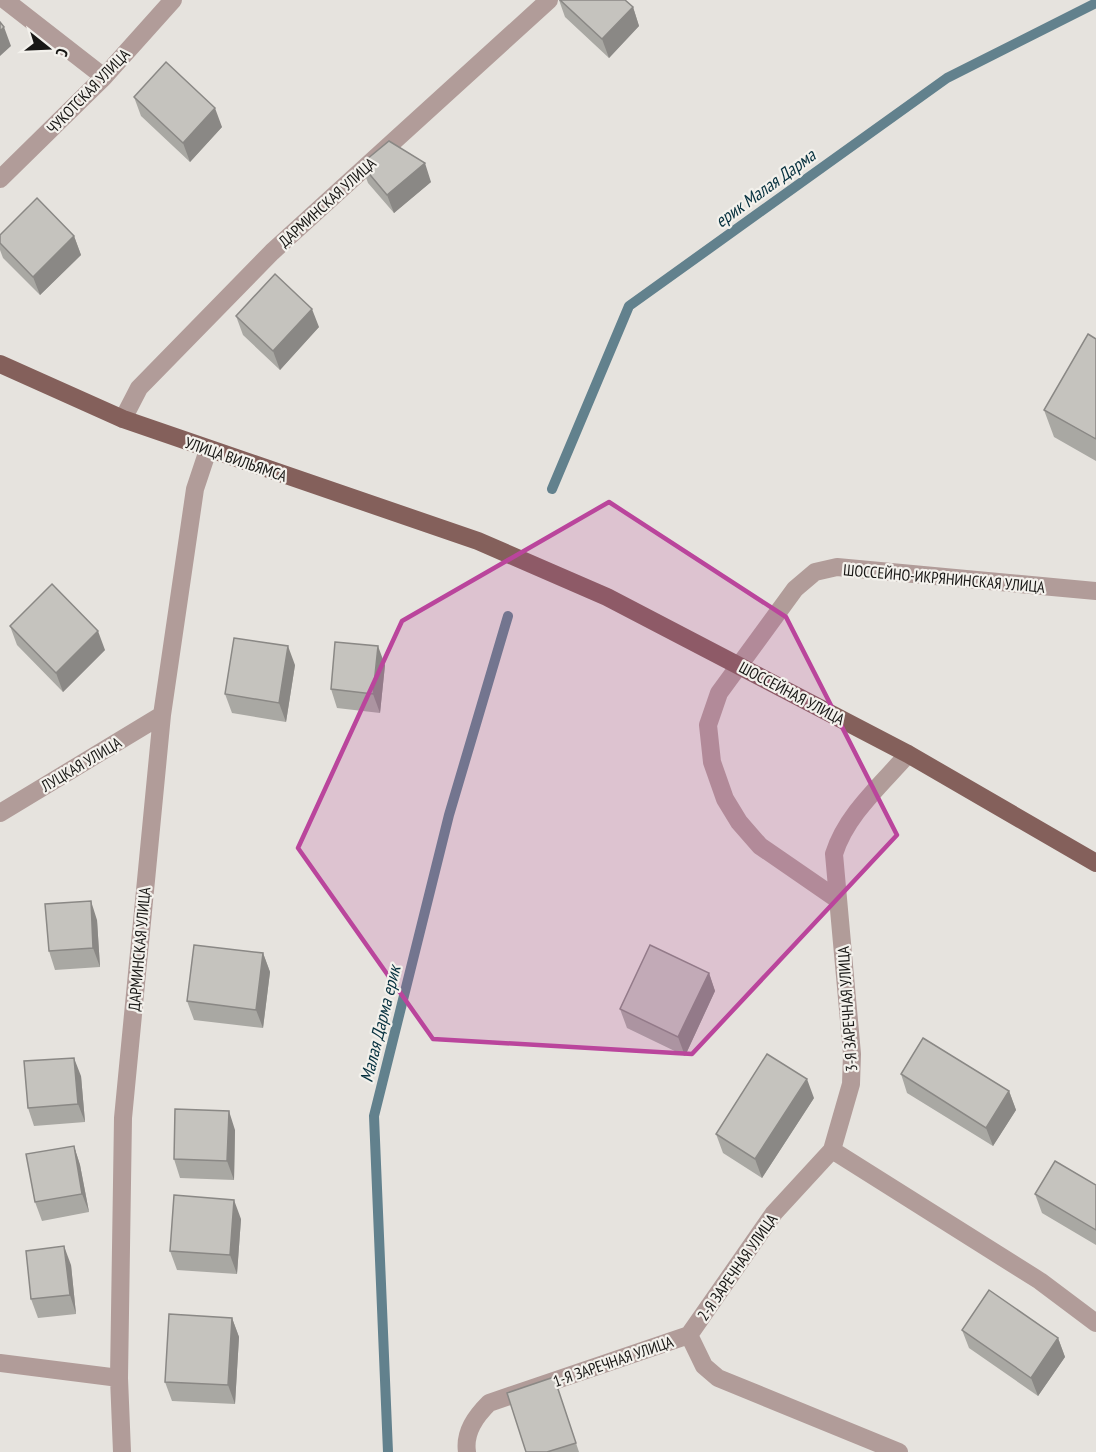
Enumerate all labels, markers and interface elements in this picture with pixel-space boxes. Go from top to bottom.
north arrow [18,18,78,78]
street label: ЧУКОТСКАЯ УЛИЦА [43,44,133,138]
water label: ерик Малая Дарма [710,143,821,232]
street label: ДАРМИНСКАЯ УЛИЦА [274,153,380,251]
street label: УЛИЦА ВИЛЬЯМСА [182,432,290,486]
street label: ШОССЕЙНО-ИКРЯНИНСКАЯ УЛИЦА [842,559,1046,597]
street label: ШОССЕЙНАЯ УЛИЦА [736,657,849,729]
street label: ЛУЦКАЯ УЛИЦА [36,732,125,796]
street label: ДАРМИНСКАЯ УЛИЦА [124,886,154,1012]
street label: 3-Я ЗАРЕЧНАЯ УЛИЦА [833,945,861,1072]
water label: Малая Дарма ерик [354,962,406,1084]
street label: 2-Я ЗАРЕЧНАЯ УЛИЦА [693,1209,781,1324]
street label: 1-Я ЗАРЕЧНАЯ УЛИЦА [550,1331,676,1391]

